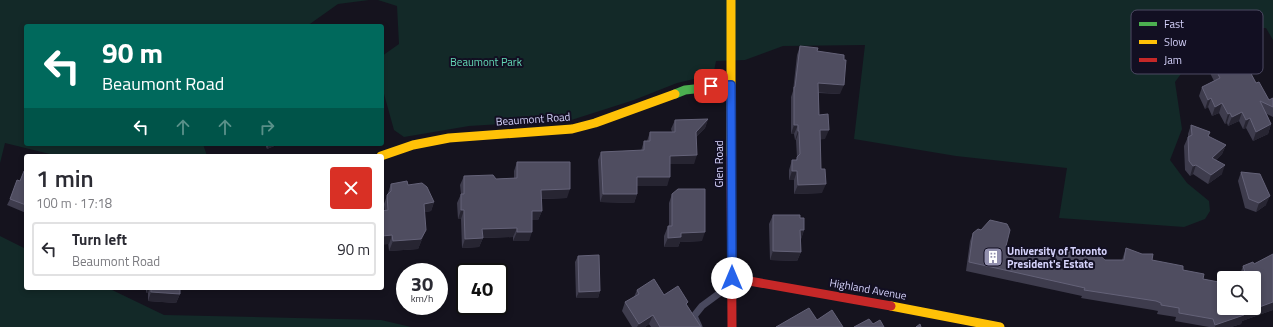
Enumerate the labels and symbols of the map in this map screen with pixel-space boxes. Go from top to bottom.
legend [1131,10,1263,74]
text: Fast [1164,16,1184,32]
text: Slow [1164,34,1187,50]
text: Jam [1164,52,1182,68]
park label: Beaumont Park [450,54,523,70]
pin [694,69,728,103]
street label: Beaumont Road [495,108,571,130]
street label: Glen Road [711,140,727,188]
place label: University of Toronto President's Estate [1007,243,1107,272]
building icon: University of Toronto President's Estate [982,246,1004,268]
position arrow [711,257,753,299]
speed limit sign: 40 [456,263,508,315]
street label: Highland Avenue [828,274,908,304]

